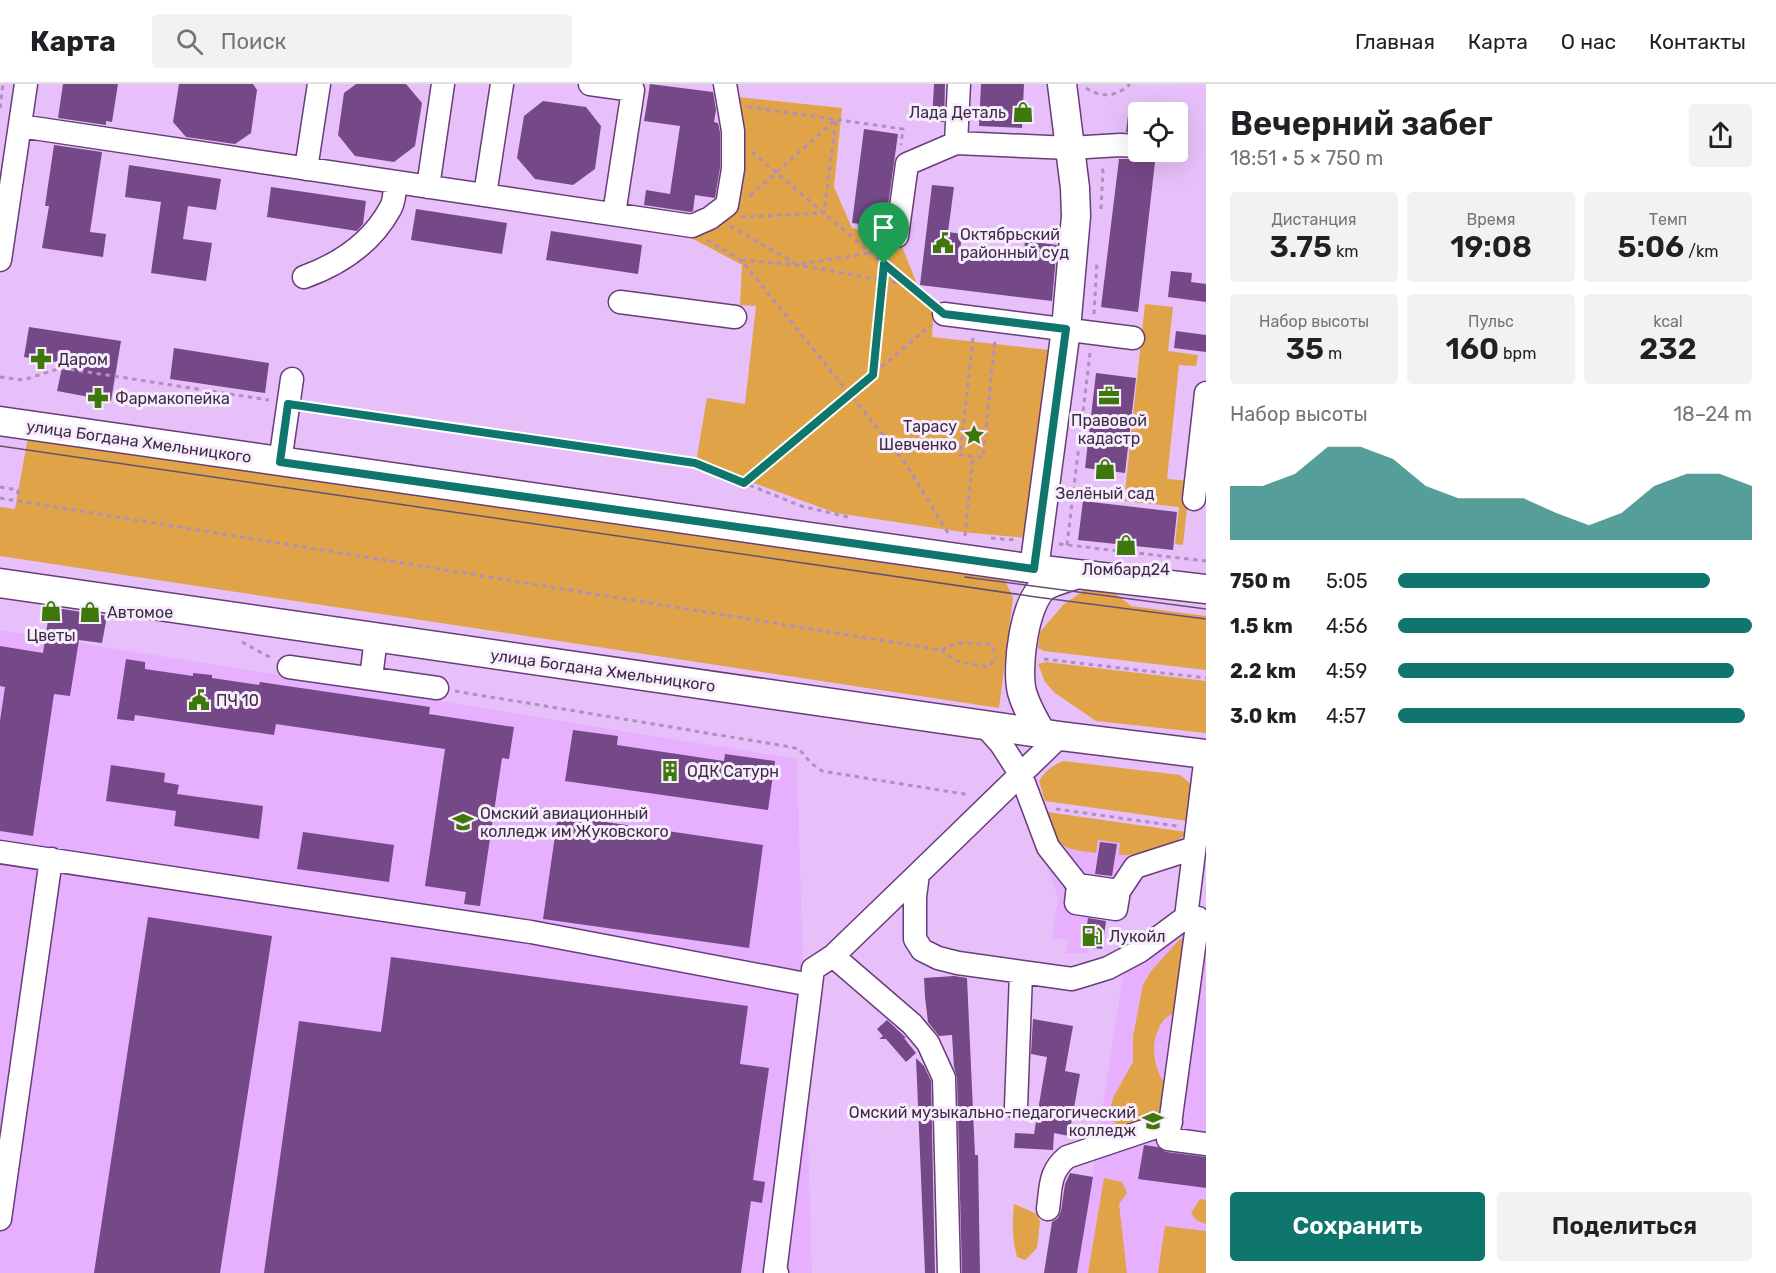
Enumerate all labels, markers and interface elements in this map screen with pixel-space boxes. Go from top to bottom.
search box [152,14,572,68]
text: Карта [30,25,116,58]
icon: search [173,25,206,58]
text: Поиск [221,28,286,55]
text: Главная [1355,29,1435,54]
text: Карта [1468,29,1528,54]
text: О нас [1561,29,1616,54]
text: Контакты [1649,29,1746,54]
shop icon: Лада Деталь [1011,100,1035,124]
map controls [1128,102,1188,162]
button: locate [1128,102,1188,162]
place label: Лада Деталь [909,103,1006,122]
text: Вечерний забег [1230,104,1493,143]
button: share [1689,104,1752,167]
text: 18:51 · 5 × 750 m [1230,146,1383,170]
pin [858,202,909,264]
text: Дистанция [1271,210,1357,229]
text: Время [1467,210,1515,229]
text: Темп [1649,210,1687,229]
icon: arrive [867,211,900,244]
place label: Октябрьский районный суд [960,225,1069,262]
text: 3.75 [1270,229,1332,265]
text: 19:08 [1450,229,1532,265]
text: 5:06 [1618,229,1684,265]
public building icon: Октябрьский районный суд [931,231,955,255]
text: km [1332,242,1358,261]
text: /km [1684,242,1718,261]
text: Набор высоты [1259,312,1369,331]
text: Пульс [1468,312,1514,331]
text: kcal [1653,312,1683,331]
text: 35 [1286,331,1324,367]
text: 160 [1446,331,1499,367]
text: 232 [1639,331,1697,367]
text: m [1324,344,1342,363]
text: bpm [1499,344,1536,363]
pharmacy icon: Даром [29,347,53,371]
place label: Даром [58,350,108,369]
office icon: Правовой кадастр [1097,384,1121,408]
pharmacy icon: Фармакопейка [86,386,110,410]
place label: Фармакопейка [115,389,230,408]
text: Набор высоты [1230,402,1368,426]
text: 18–24 m [1673,402,1752,426]
place label: Правовой кадастр [1071,411,1147,448]
street label: улица Богдана Хмельницкого [25,416,253,467]
place label: Тарасу Шевченко [879,417,957,454]
place icon: Тарасу Шевченко [962,423,986,447]
shop icon: Зелёный сад [1093,457,1117,481]
place label: Зелёный сад [1055,484,1155,503]
shop icon: Ломбард24 [1114,533,1138,557]
place label: Ломбард24 [1082,560,1170,579]
text: 750 m [1230,569,1291,593]
text: 5:05 [1326,569,1368,593]
shop icon: Цветы [39,599,63,623]
shop icon: Автомое [78,600,102,624]
place label: Автомое [107,603,173,622]
text: 1.5 km [1230,614,1293,638]
text: 4:56 [1326,614,1367,638]
place label: Цветы [26,626,76,645]
street label: улица Богдана Хмельницкого [489,645,717,696]
text: 2.2 km [1230,659,1296,683]
text: 4:59 [1326,659,1367,683]
public building icon: ПЧ 10 [187,688,211,712]
place label: ПЧ 10 [216,691,259,710]
text: 3.0 km [1230,704,1297,728]
text: 4:57 [1326,704,1366,728]
building icon: ОДК Сатурн [658,759,682,783]
place label: ОДК Сатурн [687,762,779,781]
place label: Омский авиационный колледж им Жуковского [480,804,669,841]
school or university icon: Омский авиационный колледж им Жуковского [451,810,475,834]
fuel station icon: Лукойл [1080,924,1104,948]
place label: Лукойл [1109,927,1165,946]
place label: Омский музыкально-педагогический колледж [849,1103,1136,1140]
school or university icon: Омский музыкально-педагогический колледж [1141,1109,1165,1133]
button: Сохранить [1230,1192,1485,1261]
button: Поделиться [1497,1192,1752,1261]

